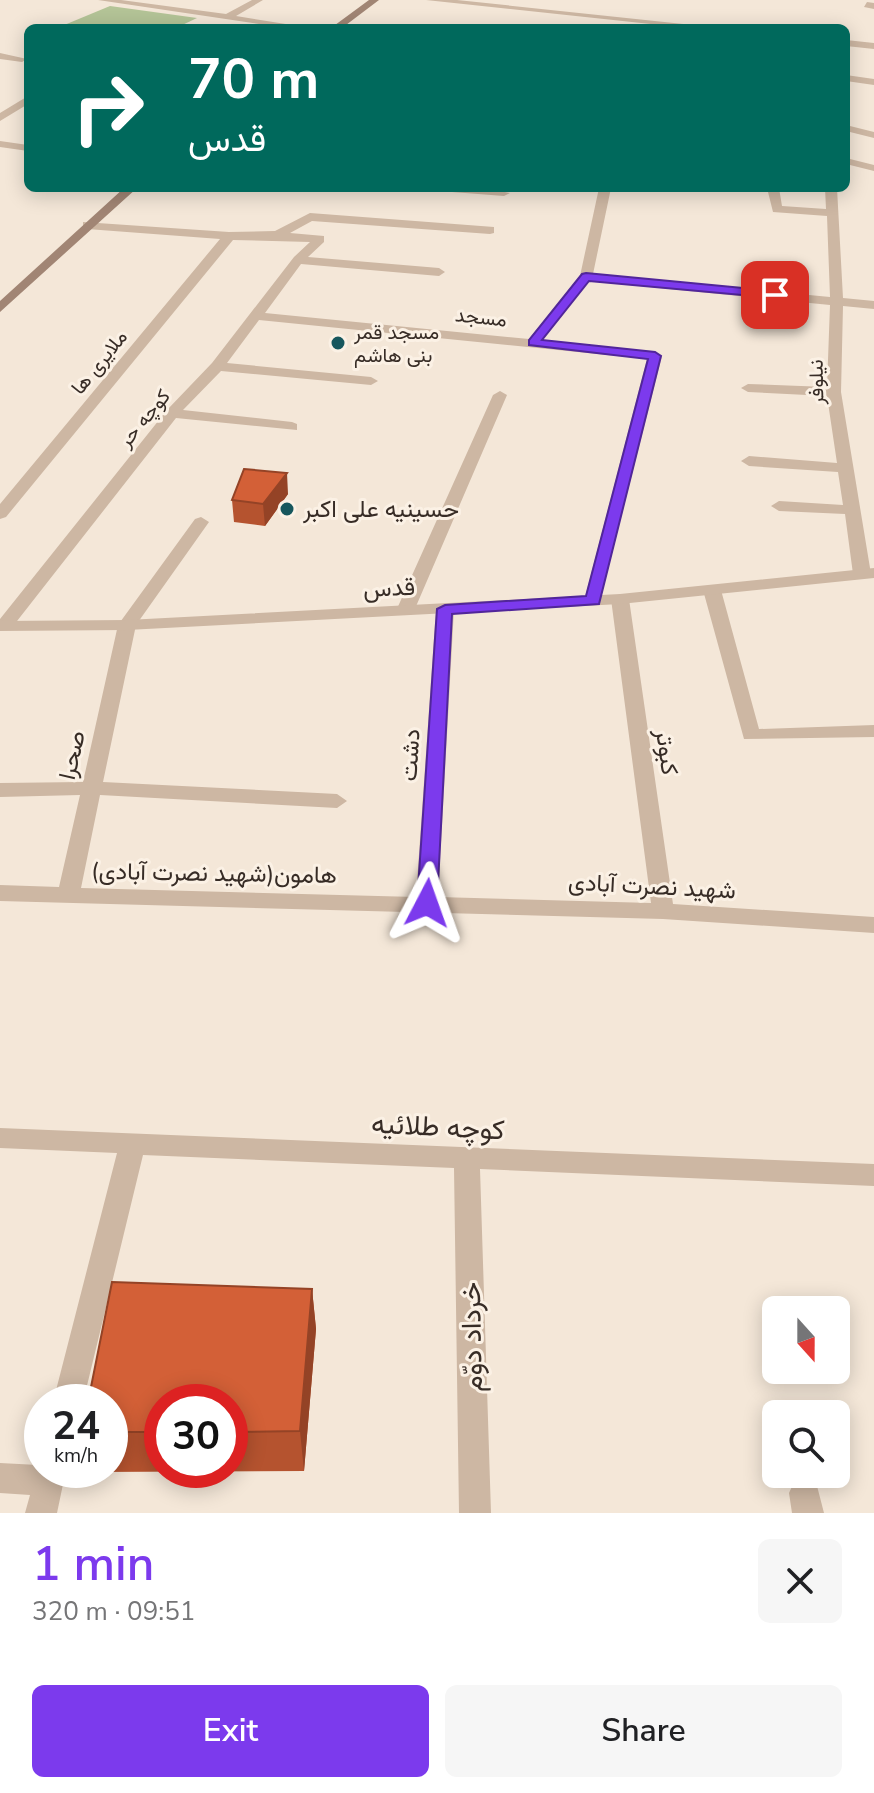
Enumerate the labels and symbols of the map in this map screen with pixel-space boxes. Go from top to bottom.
pin [741,261,809,329]
street label: مسجد [454,301,508,334]
place label: مسجد قمر بنی هاشم [353,319,439,369]
street label: ملایری ها [65,324,134,400]
marker: مسجد قمر بنی هاشم [329,334,347,352]
street label: نیلوفر [803,359,830,406]
street label: کوچه حر [112,384,177,454]
place label: حسینیه علی اکبر [302,493,459,525]
marker: حسینیه علی اکبر [278,500,296,518]
street label: قدس [362,571,416,605]
street label: کبوتر [648,726,686,777]
street label: صحرا [51,727,93,783]
street label: دشت [392,728,428,782]
street label: (شهید نصرت آبادی)هامون [91,855,337,891]
position arrow [385,861,469,945]
street label: شهید نصرت آبادی [567,866,737,906]
street label: کوچه طلائیه [370,1105,506,1149]
street label: خرداد دوّم [452,1281,492,1392]
north arrow [762,1296,850,1384]
speed limit sign: 30 [144,1384,248,1488]

